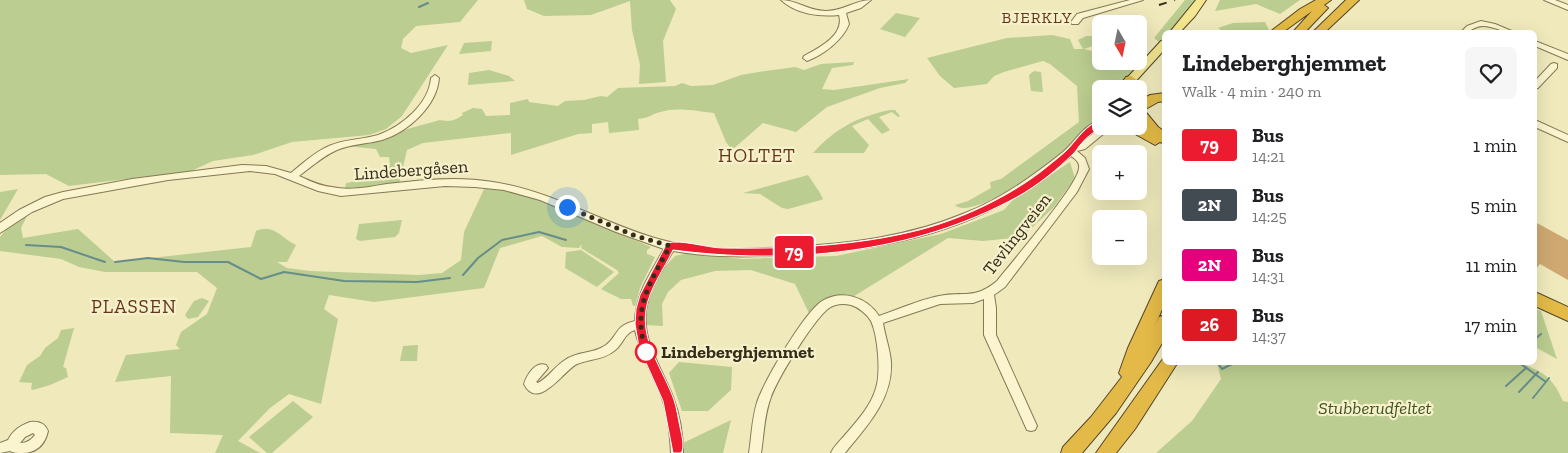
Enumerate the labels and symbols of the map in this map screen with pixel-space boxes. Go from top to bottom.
district label: BJERKLY [1001,8,1073,27]
north arrow [1092,15,1148,70]
district label: HOLTET [718,144,796,167]
street label: Lindebergåsen [353,155,469,185]
street label: Tevlingveien [978,188,1056,279]
your location [555,195,580,220]
line badge: 79 [772,236,816,268]
district label: PLASSEN [91,295,177,318]
marker: Lindeberghjemmet [635,341,657,363]
place label: Lindeberghjemmet [661,341,815,363]
park label: Stubberudfeltet [1318,397,1432,419]

